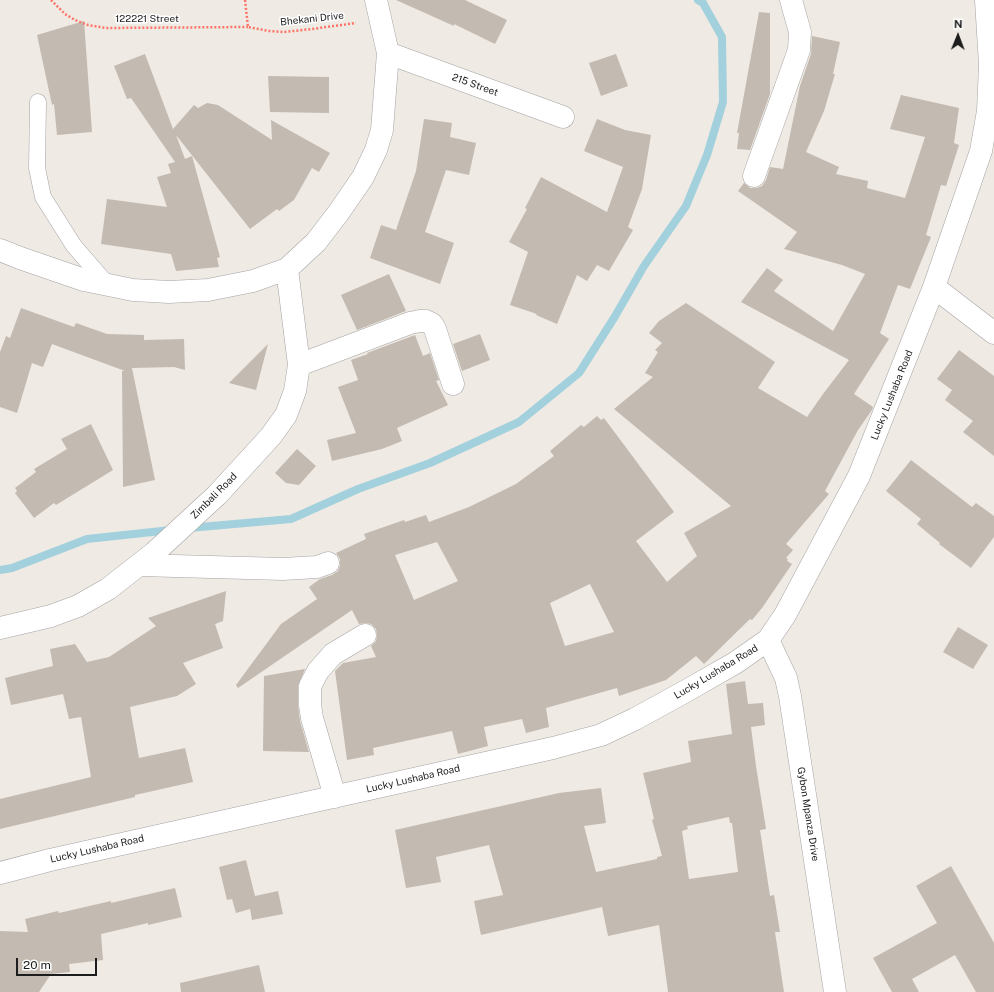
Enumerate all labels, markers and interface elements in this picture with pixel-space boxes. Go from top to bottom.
street label: Bhekani Drive [280,10,344,28]
street label: 122221 Street [115,13,179,25]
north arrow [938,16,978,56]
text: N [954,18,963,30]
street label: 215 Street [450,71,500,99]
street label: Lucky Lushaba Road [868,348,916,442]
street label: Zimbali Road [188,470,240,522]
street label: Lucky Lushaba Road [672,642,760,702]
street label: Lucky Lushaba Road [365,762,461,796]
street label: Gybon Mpanza Drive [795,766,821,862]
street label: Lucky Lushaba Road [49,832,145,866]
scale bar [18,950,99,976]
text: 20 m [23,958,51,972]

